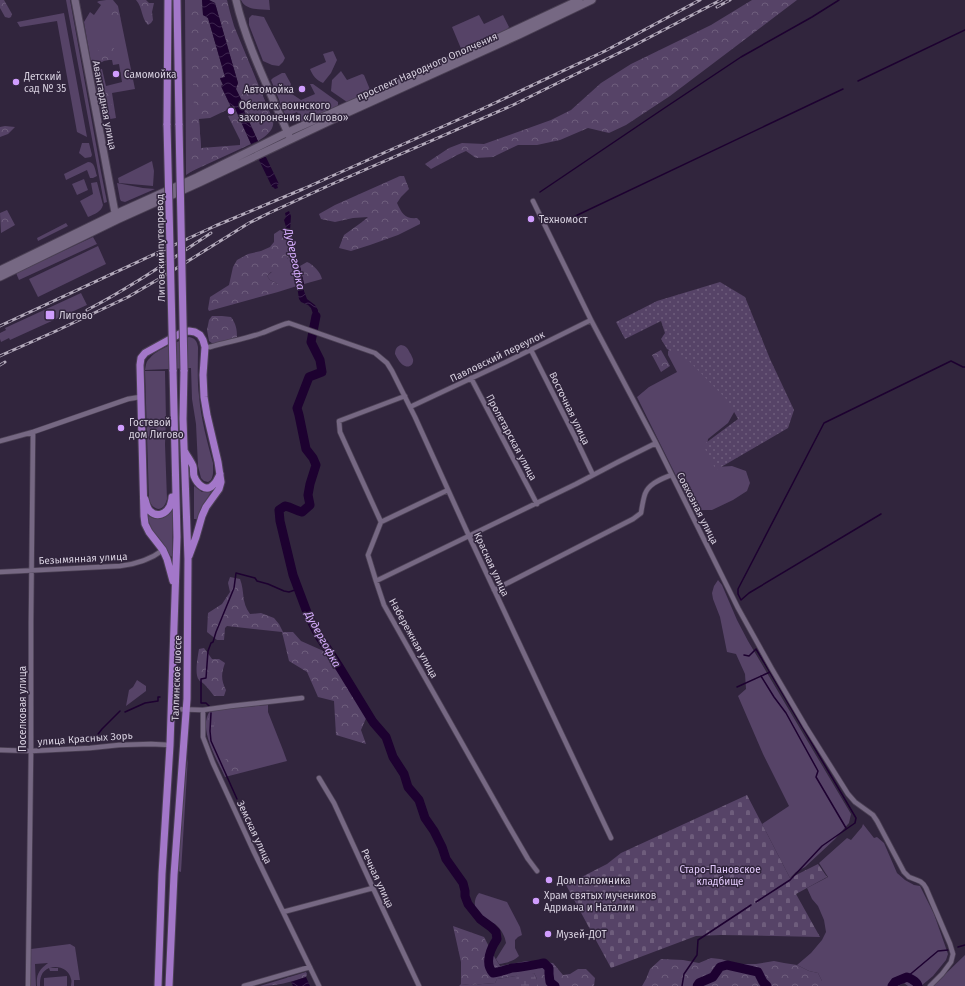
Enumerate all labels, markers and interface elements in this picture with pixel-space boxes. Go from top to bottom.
street label: проспект Народного Ополчения [355,30,500,103]
street label: Авангардная улица [89,59,119,151]
marker: Самомойка [111,69,121,79]
place label: Самомойка [124,69,177,81]
place label: Детский сад № 35 [23,71,66,95]
marker: Детский сад № 35 [11,77,21,87]
place label: Автомойка [244,84,294,96]
marker: Автомойка [297,84,307,94]
place label: Обелиск воинского захоронения «Лигово» [239,100,349,124]
marker: Обелиск воинского захоронения «Лигово» [226,106,236,116]
street label: Лиговский путепровод [154,194,168,302]
marker: Техномост [526,214,536,224]
place label: Техномост [539,214,588,226]
water label: Дудергофка [281,226,307,291]
marker: Лигово [44,309,56,321]
place label: Лигово [59,310,93,322]
street label: Павловский переулок [448,328,547,385]
street label: Восточная улица [546,370,592,447]
street label: Пролетарская улица [483,392,539,483]
place label: Гостевой дом Лигово [129,417,184,441]
marker: Гостевой дом Лигово [116,423,126,433]
street label: Совхозная улица [674,470,720,547]
street label: Красная улица [471,530,511,598]
street label: Безымянная улица [38,551,128,567]
street label: Набережная улица [386,596,440,680]
water label: Дудергофка [301,608,343,670]
street label: Таллинское шоссе [170,635,184,721]
street label: Поселковая улица [17,666,29,752]
street label: улица Красных Зорь [37,730,133,748]
street label: Земская улица [234,799,274,866]
street label: Речная улица [358,847,396,910]
park label: Старо-Пановское кладбище [679,864,761,888]
marker: Дом паломника [544,875,554,885]
place label: Дом паломника [556,875,630,887]
place label: Храм святых мучеников Адриана и Наталии [544,890,657,914]
marker: Храм святых мучеников Адриана и Наталии [531,896,541,906]
marker: Музей-ДОТ [543,929,553,939]
place label: Музей-ДОТ [556,929,607,941]

